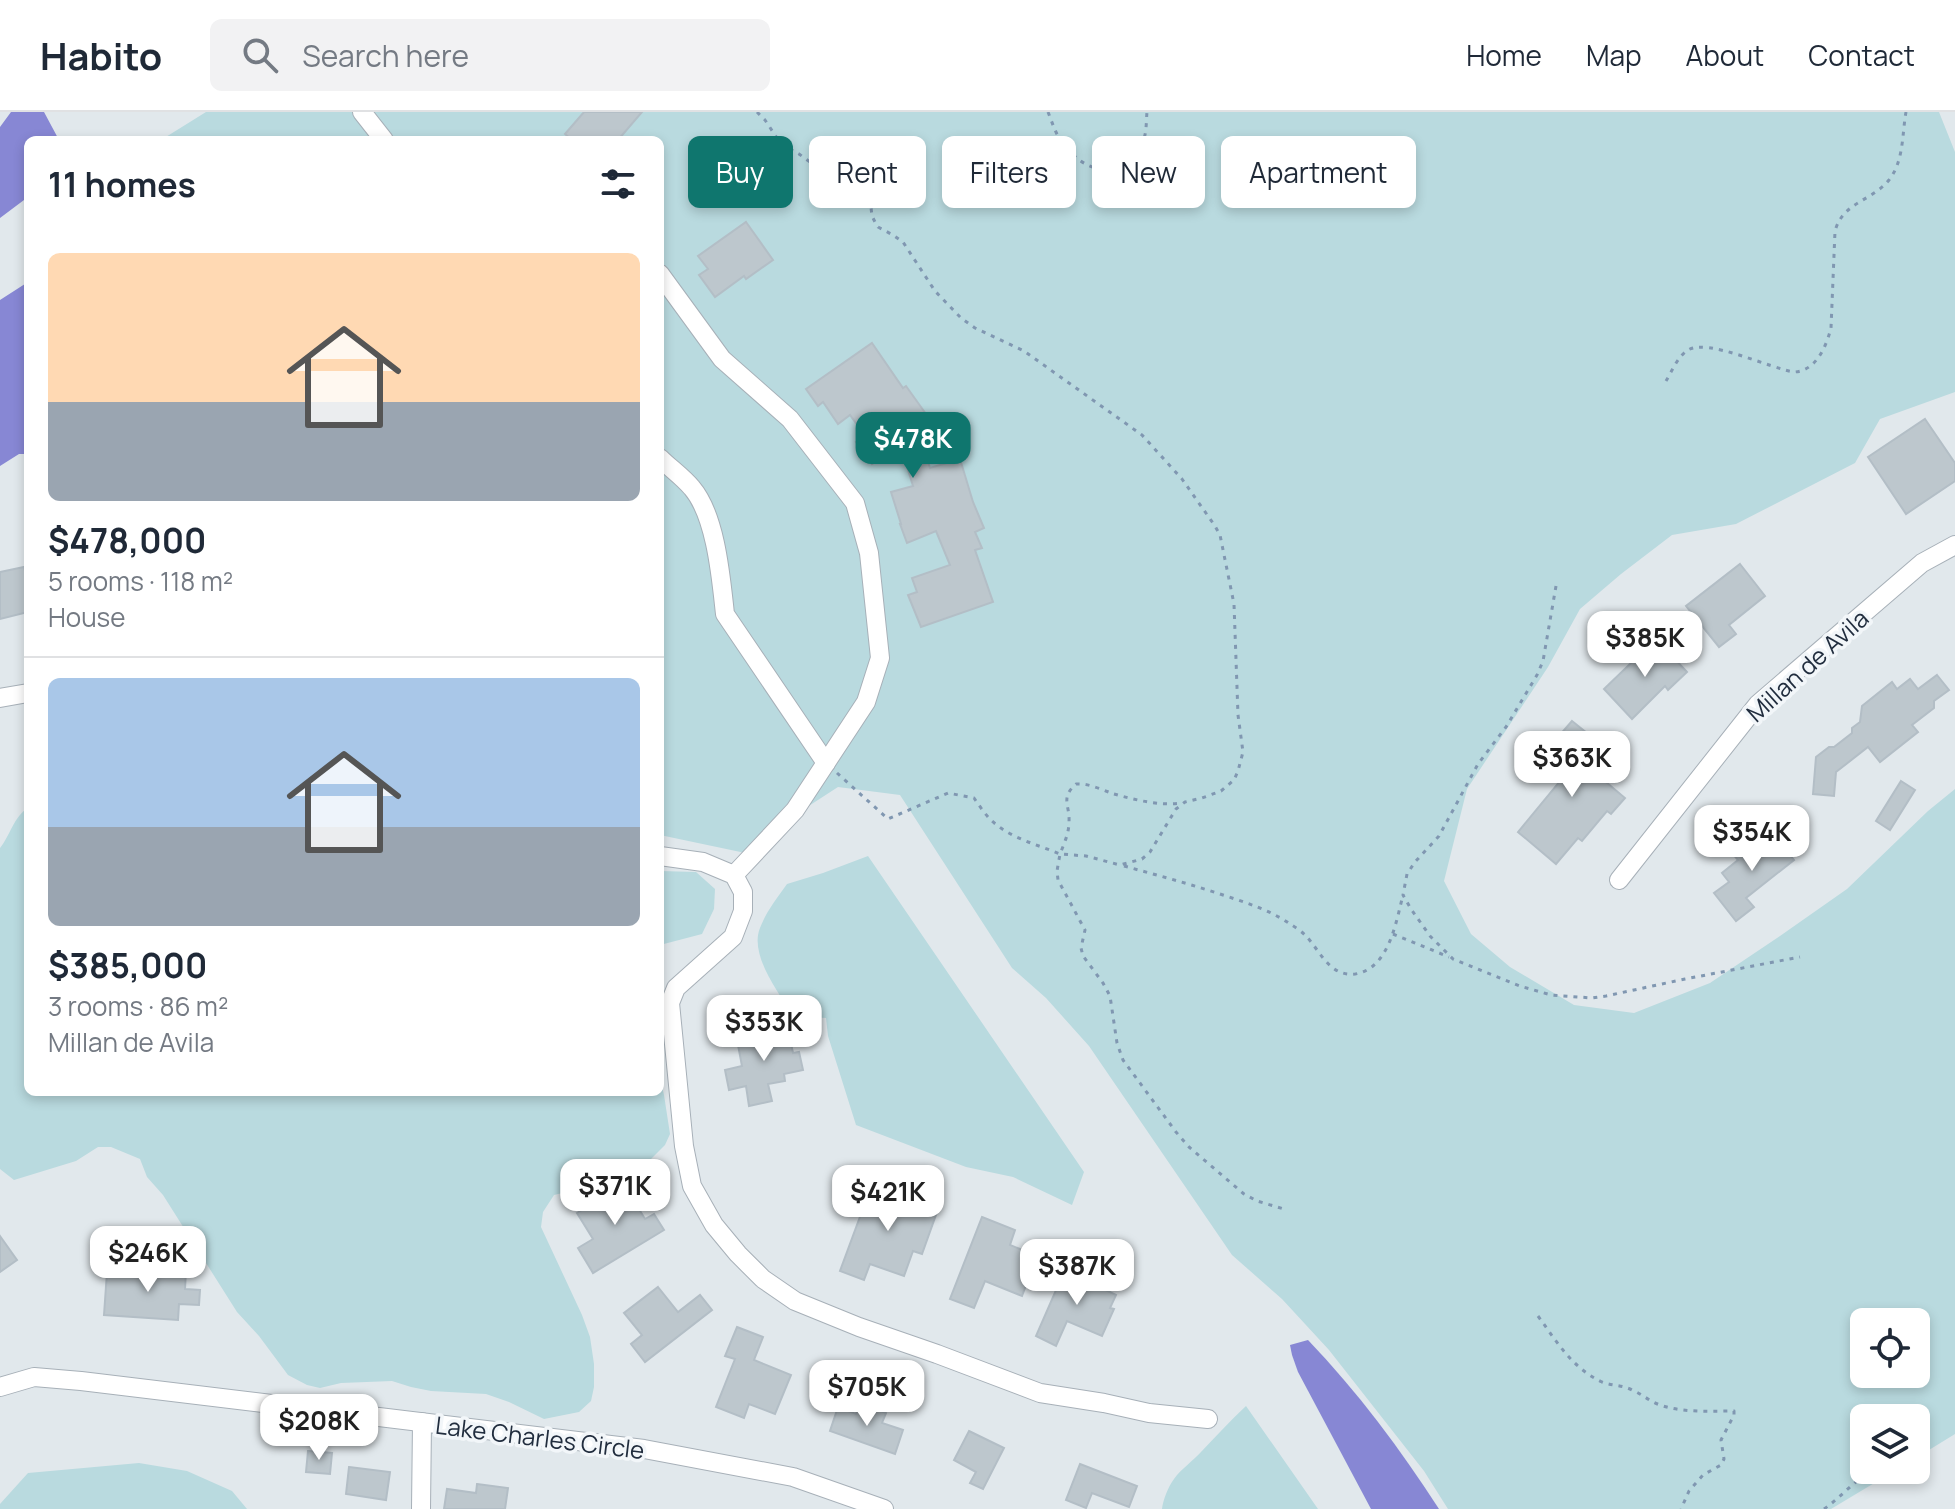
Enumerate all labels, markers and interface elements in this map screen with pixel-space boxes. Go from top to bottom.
search box [210,19,770,91]
text: Habito [40,29,162,81]
icon: search [238,33,282,77]
text: Search here [302,35,469,76]
text: Home [1466,36,1542,74]
text: Map [1586,36,1642,74]
text: About [1686,36,1764,74]
text: Contact [1808,36,1915,74]
chip: Buy [688,136,793,208]
chip: Rent [809,136,926,208]
chip: Filters [942,136,1076,208]
chip: New [1092,136,1205,208]
chip: Apartment [1221,136,1416,208]
text: 11 homes [48,161,196,207]
icon: filters [596,162,640,206]
icon: home [272,305,416,449]
pin: $478K [857,412,969,480]
text: $478K [874,420,952,456]
text: $478,000 [48,517,206,563]
text: 5 rooms · 118 m² [48,563,233,599]
text: House [48,599,125,635]
street label: Millan de Avila [1739,601,1875,729]
pin: $385K [1589,611,1701,679]
text: $385K [1605,619,1685,655]
icon: home [272,730,416,874]
pin: $363K [1516,731,1628,799]
text: $363K [1532,739,1612,775]
pin: $354K [1696,805,1808,873]
text: $354K [1712,813,1792,849]
text: $385,000 [48,942,207,988]
text: 3 rooms · 86 m² [48,988,228,1024]
pin: $353K [708,995,820,1063]
text: $353K [725,1003,803,1039]
text: Millan de Avila [48,1024,214,1060]
pin: $371K [559,1159,671,1227]
pin: $421K [832,1165,944,1233]
text: $371K [578,1167,652,1203]
text: $421K [850,1173,926,1209]
pin: $246K [92,1226,204,1294]
text: $246K [108,1234,188,1270]
pin: $387K [1021,1239,1133,1307]
text: $387K [1038,1247,1116,1283]
map controls [1850,1308,1930,1484]
button: locate [1850,1308,1930,1388]
pin: $705K [811,1360,923,1428]
text: $705K [827,1368,907,1404]
pin: $208K [263,1394,375,1462]
text: $208K [278,1402,360,1438]
button: layers [1850,1404,1930,1484]
street label: Lake Charles Circle [434,1408,646,1466]

